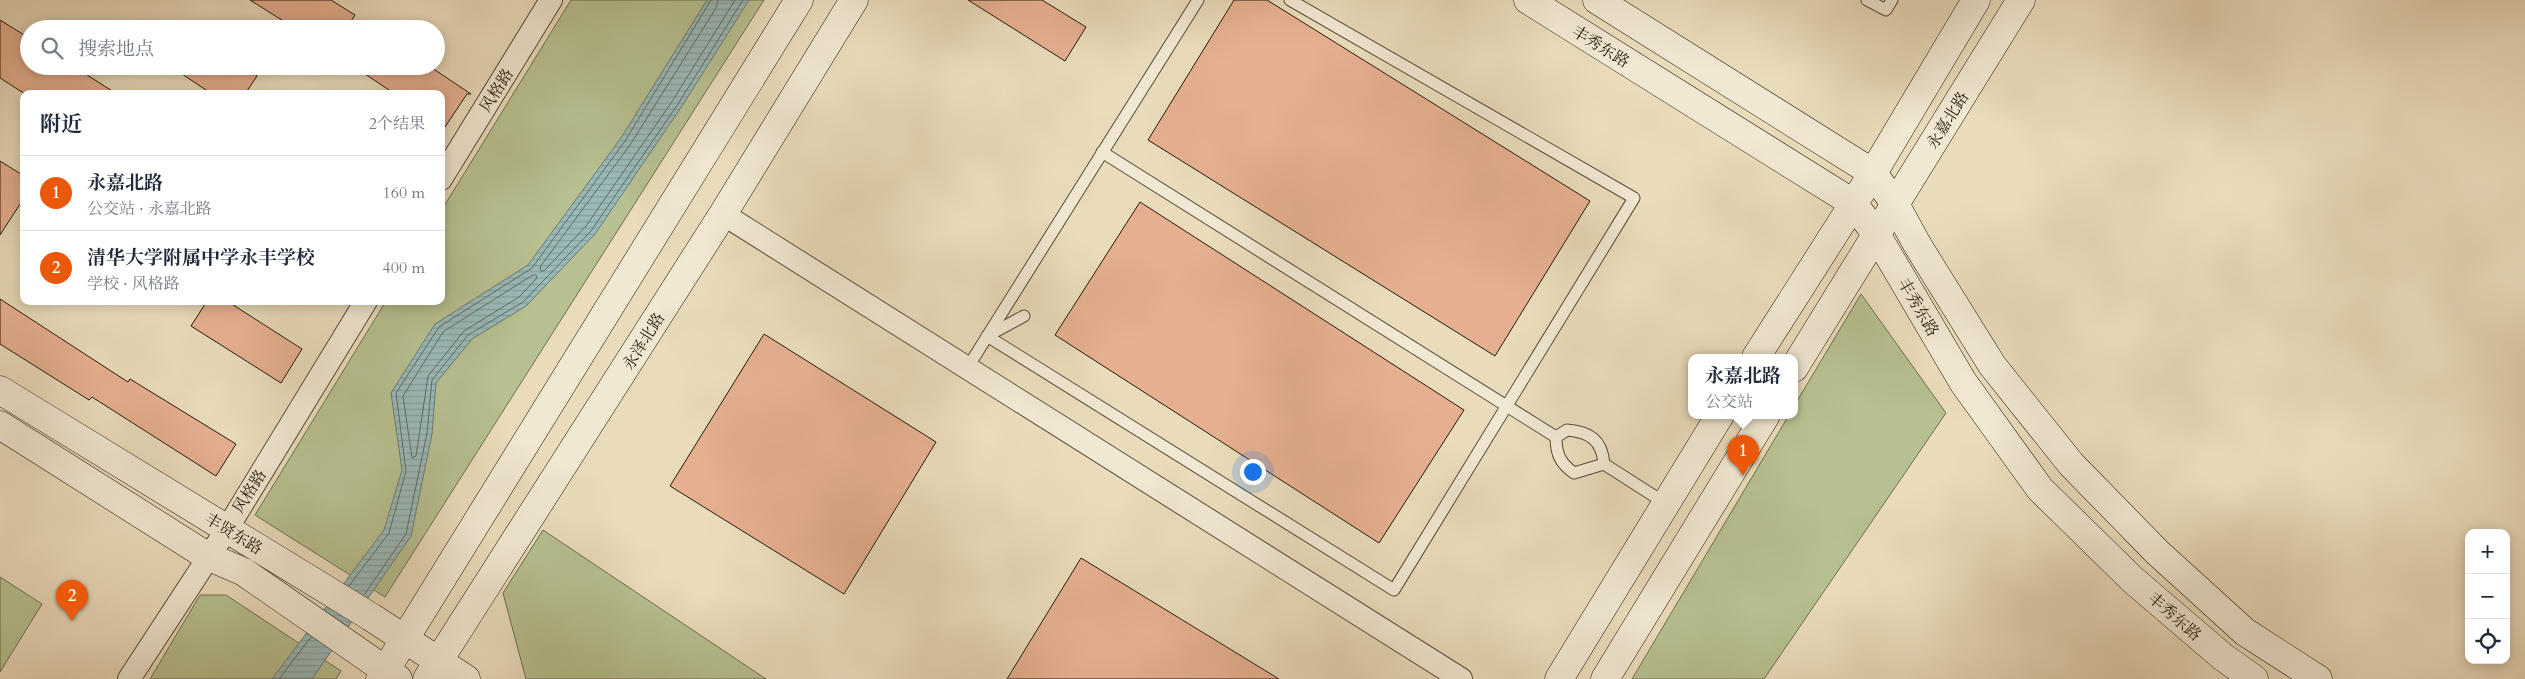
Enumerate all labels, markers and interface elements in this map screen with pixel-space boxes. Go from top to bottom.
search box [20,20,445,75]
street label: 丰秀东路 [1567,21,1633,73]
icon: search [38,34,66,62]
text: 搜索地点 [78,36,154,62]
street label: 风格路 [475,64,519,117]
street label: 永嘉北路 [1922,88,1974,154]
text: 附近 [40,110,82,139]
text: 2个结果 [369,113,425,135]
text: 永嘉北路 [87,170,163,196]
text: 1 [52,182,60,204]
text: 160 m [383,182,425,204]
text: 公交站 · 永嘉北路 [87,198,212,220]
text: 清华大学附属中学永丰学校 [87,245,315,271]
text: 2 [52,257,60,279]
text: 400 m [383,257,425,279]
text: 学校 · 风格路 [87,273,180,295]
street label: 丰秀东路 [1893,274,1944,341]
street label: 永泽北路 [618,309,670,375]
popup [1688,354,1798,419]
text: 永嘉北路 [1705,363,1781,389]
text: 公交站 [1705,391,1753,413]
pin: 1 [1727,435,1759,476]
your location [1240,459,1266,485]
street label: 风格路 [228,465,272,518]
street label: 丰贤东路 [200,508,267,560]
map controls [2465,529,2510,664]
button: + [2465,529,2510,574]
button: − [2465,574,2510,619]
pin: 2 [56,580,88,621]
street label: 丰秀东路 [2143,587,2206,646]
button: locate [2465,619,2510,664]

